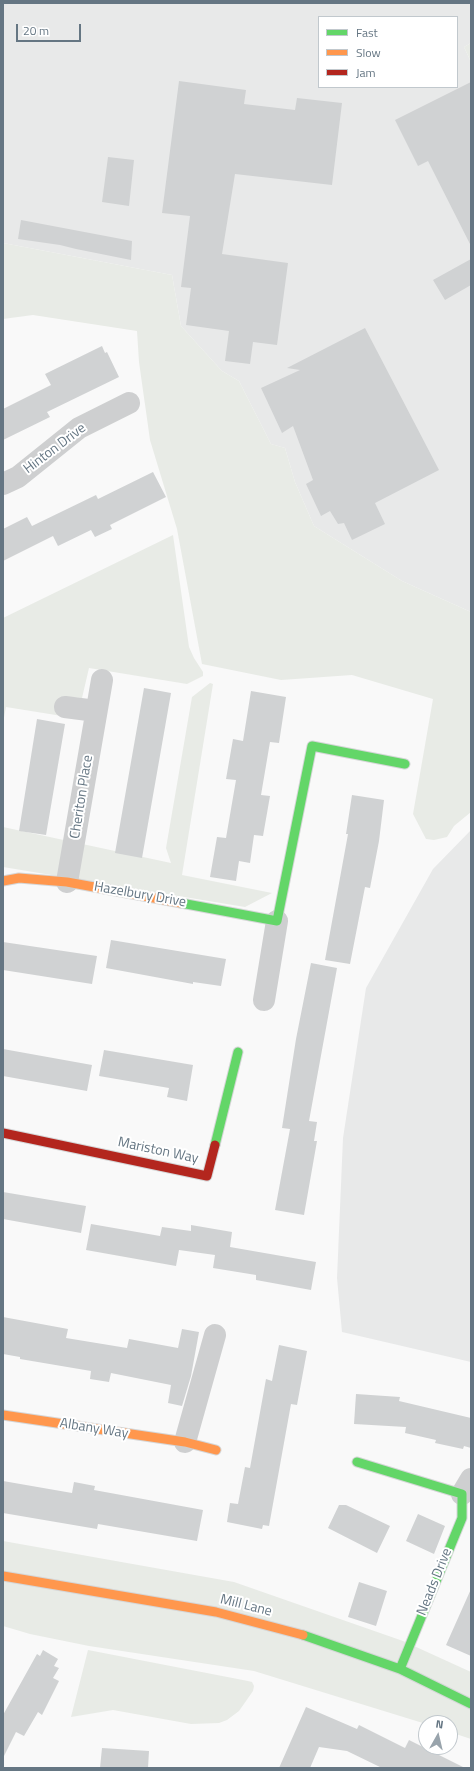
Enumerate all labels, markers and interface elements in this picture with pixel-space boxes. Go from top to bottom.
scale bar [18,16,83,42]
legend [318,16,458,88]
text: 20 m [23,21,49,40]
text: Fast [356,23,378,42]
text: Slow [356,43,381,62]
text: Jam [356,63,376,82]
street label: Hinton Drive [21,420,89,478]
street label: Cheriton Place [67,754,97,840]
street label: Hazelbury Drive [93,879,187,911]
street label: Mariston Way [116,1134,200,1168]
street label: Albany Way [59,1415,129,1443]
street label: Neads Drive [414,1546,456,1618]
street label: Mill Lane [218,1591,274,1621]
north arrow [418,1715,458,1755]
text: N [435,1716,444,1733]

